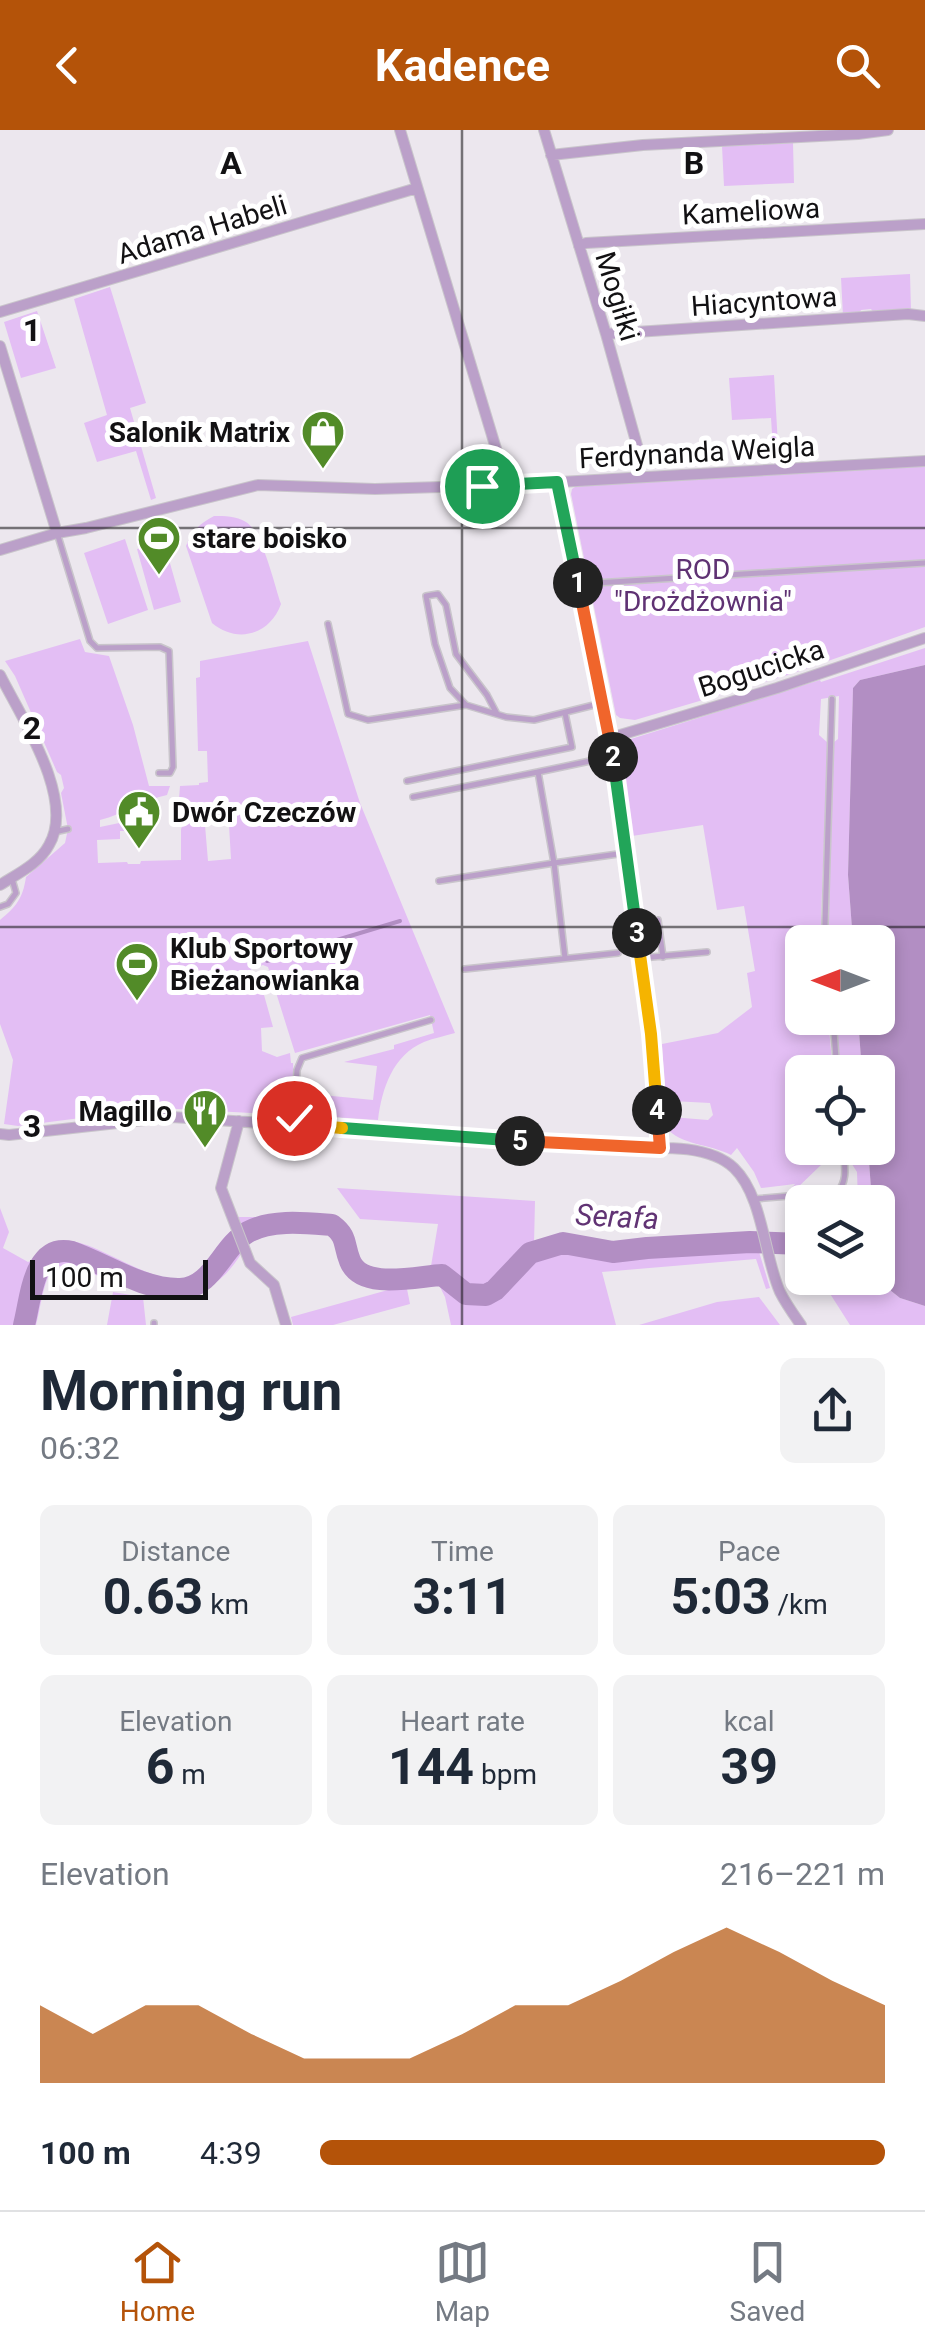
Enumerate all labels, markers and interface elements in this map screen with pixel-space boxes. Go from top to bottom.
icon: back [40,38,95,93]
icon: search [830,38,885,93]
text: Kadence [375,39,550,92]
text: A [220,144,242,182]
text: B [684,144,704,182]
street label: Adama Habeli [113,188,291,271]
street label: Kameliowa [681,191,821,232]
street label: Mogiłki [588,248,647,345]
street label: Hiacyntowa [690,280,838,323]
text: 1 [23,311,41,349]
shop icon: Salonik Matrix [300,409,346,470]
place label: Salonik Matrix [109,416,291,449]
street label: Ferdynanda Weigla [578,430,816,475]
pin [440,444,525,529]
icon: arrive [455,459,510,514]
sports icon: stare boisko [136,515,182,576]
place label: stare boisko [192,522,347,555]
park label: ROD "Drożdżownia" [614,553,792,618]
pin: 1 [553,558,603,608]
text: 1 [570,566,586,599]
street label: Bogucicka [694,633,828,704]
text: 2 [23,709,41,747]
pin: 2 [588,732,638,782]
text: 2 [605,740,621,773]
public building icon: Dwór Czeczów [116,789,162,850]
place label: Dwór Czeczów [172,796,357,829]
pin: 3 [612,908,662,958]
text: 3 [629,916,645,949]
north arrow [785,925,895,1035]
map controls [785,925,895,1295]
place label: Klub Sportowy Bieżanowianka [170,932,360,997]
sports icon: Klub Sportowy Bieżanowianka [114,941,160,1002]
button: locate [785,1055,895,1165]
pin [252,1076,337,1161]
pin: 4 [632,1085,682,1135]
restaurant icon: Magillo [182,1088,228,1149]
icon: check [267,1091,322,1146]
text: 4 [649,1093,665,1126]
place label: Magillo [78,1095,172,1128]
text: 3 [23,1107,41,1145]
pin: 5 [495,1116,545,1166]
text: 5 [512,1124,528,1157]
button: layers [785,1185,895,1295]
water label: Serafa [574,1197,660,1236]
scale bar [30,1255,208,1300]
text: 100 m [45,1261,124,1294]
button: share [780,1358,885,1463]
text: Morning run [40,1359,342,1423]
text: 06:32 [40,1429,120,1467]
text: Distance [121,1535,230,1568]
text: Time [431,1535,494,1568]
text: Pace [718,1535,780,1568]
text: 0.63 [103,1568,203,1626]
text: 3:11 [412,1568,513,1626]
text: 5:03 [670,1568,771,1626]
text: km [203,1588,249,1621]
text: /km [771,1588,828,1621]
text: Elevation [119,1705,233,1738]
text: Heart rate [400,1705,525,1738]
text: kcal [724,1705,774,1738]
text: 6 [146,1738,174,1796]
text: 144 [388,1738,474,1796]
text: 39 [720,1738,778,1796]
text: m [174,1758,206,1791]
text: bpm [474,1758,537,1791]
text: Elevation [40,1855,170,1893]
text: 216–221 m [720,1855,885,1893]
text: 100 m [40,2134,131,2172]
text: 4:39 [200,2134,262,2172]
tab: Home [120,2235,195,2328]
tab: Map [435,2235,490,2328]
tab: Saved [730,2235,805,2328]

